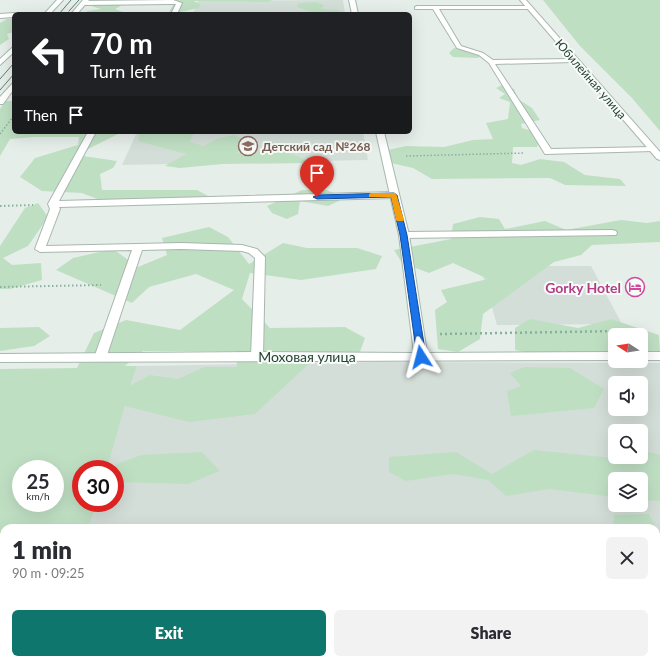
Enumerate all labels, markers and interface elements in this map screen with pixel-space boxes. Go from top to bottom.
text: 70 m [90,26,153,60]
icon: left [24,28,76,80]
street label: Юбилейная улица [552,36,630,122]
text: Turn left [90,60,156,82]
icon: arrive [65,104,87,126]
text: Then [24,106,57,124]
school or university icon: Детский сад №268 [237,135,259,157]
place label: Детский сад №268 [262,139,370,154]
pin [300,156,334,197]
icon: arrive [306,162,328,184]
hotel icon: Gorky Hotel [624,276,646,298]
place label: Gorky Hotel [545,279,621,296]
north arrow [608,328,648,368]
map controls [608,328,648,512]
position arrow [400,336,442,378]
street label: Моховая улица [258,348,356,365]
button: sound [608,376,648,416]
button: search [608,424,648,464]
speed limit sign: 30 [72,460,124,512]
text: 25 [26,469,50,493]
button: layers [608,472,648,512]
text: km/h [26,490,50,502]
text: 1 min [12,535,72,564]
button: close [606,537,648,579]
text: 90 m · 09:25 [12,565,85,581]
button: Exit [12,610,326,656]
button: Share [334,610,648,656]

